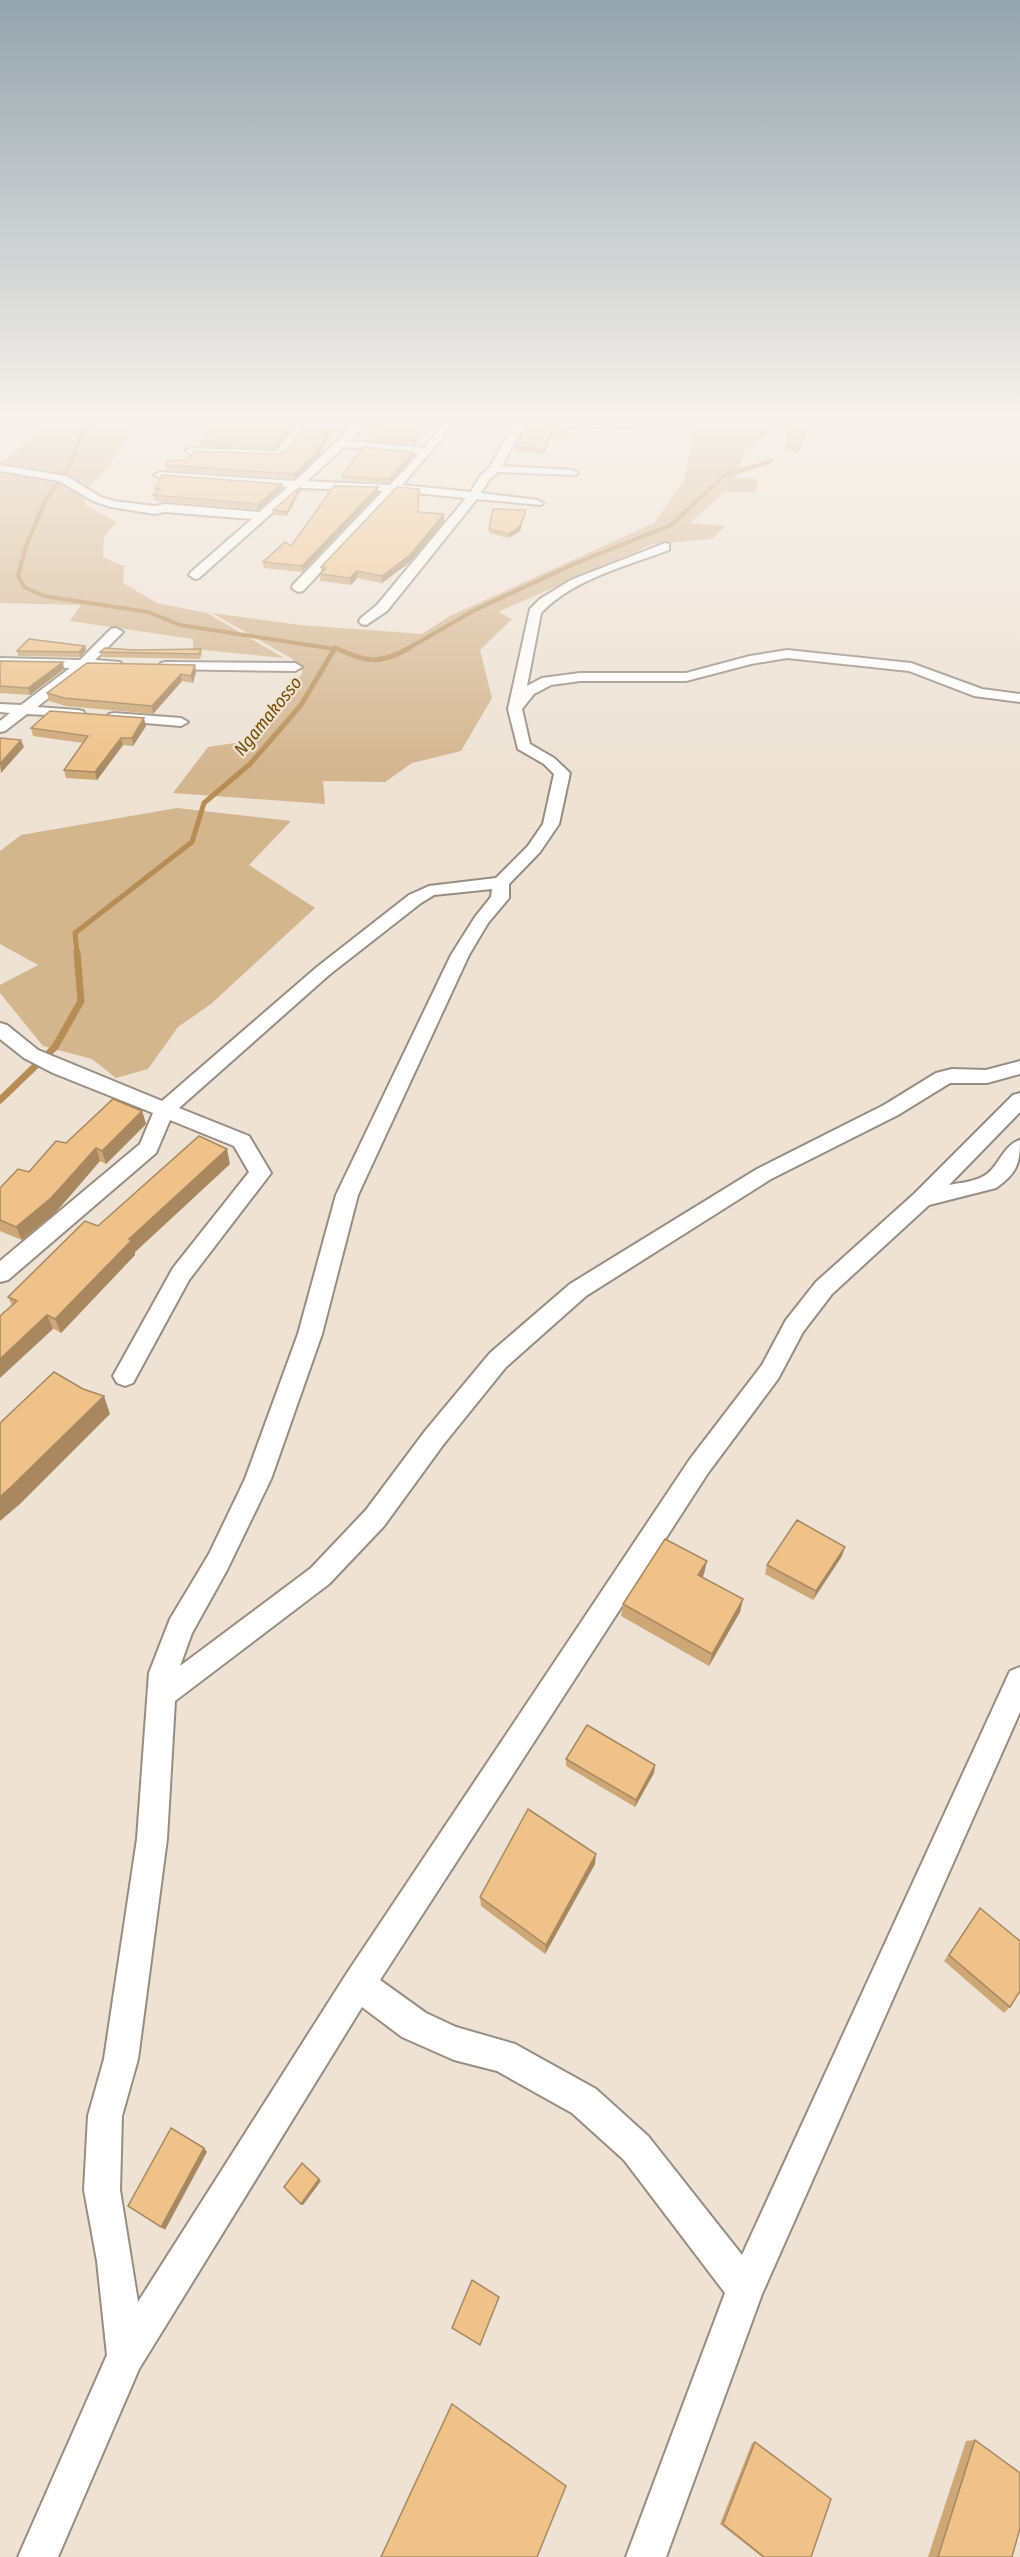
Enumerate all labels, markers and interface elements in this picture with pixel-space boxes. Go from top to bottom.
water label: Ngamakosso [229,672,307,760]

